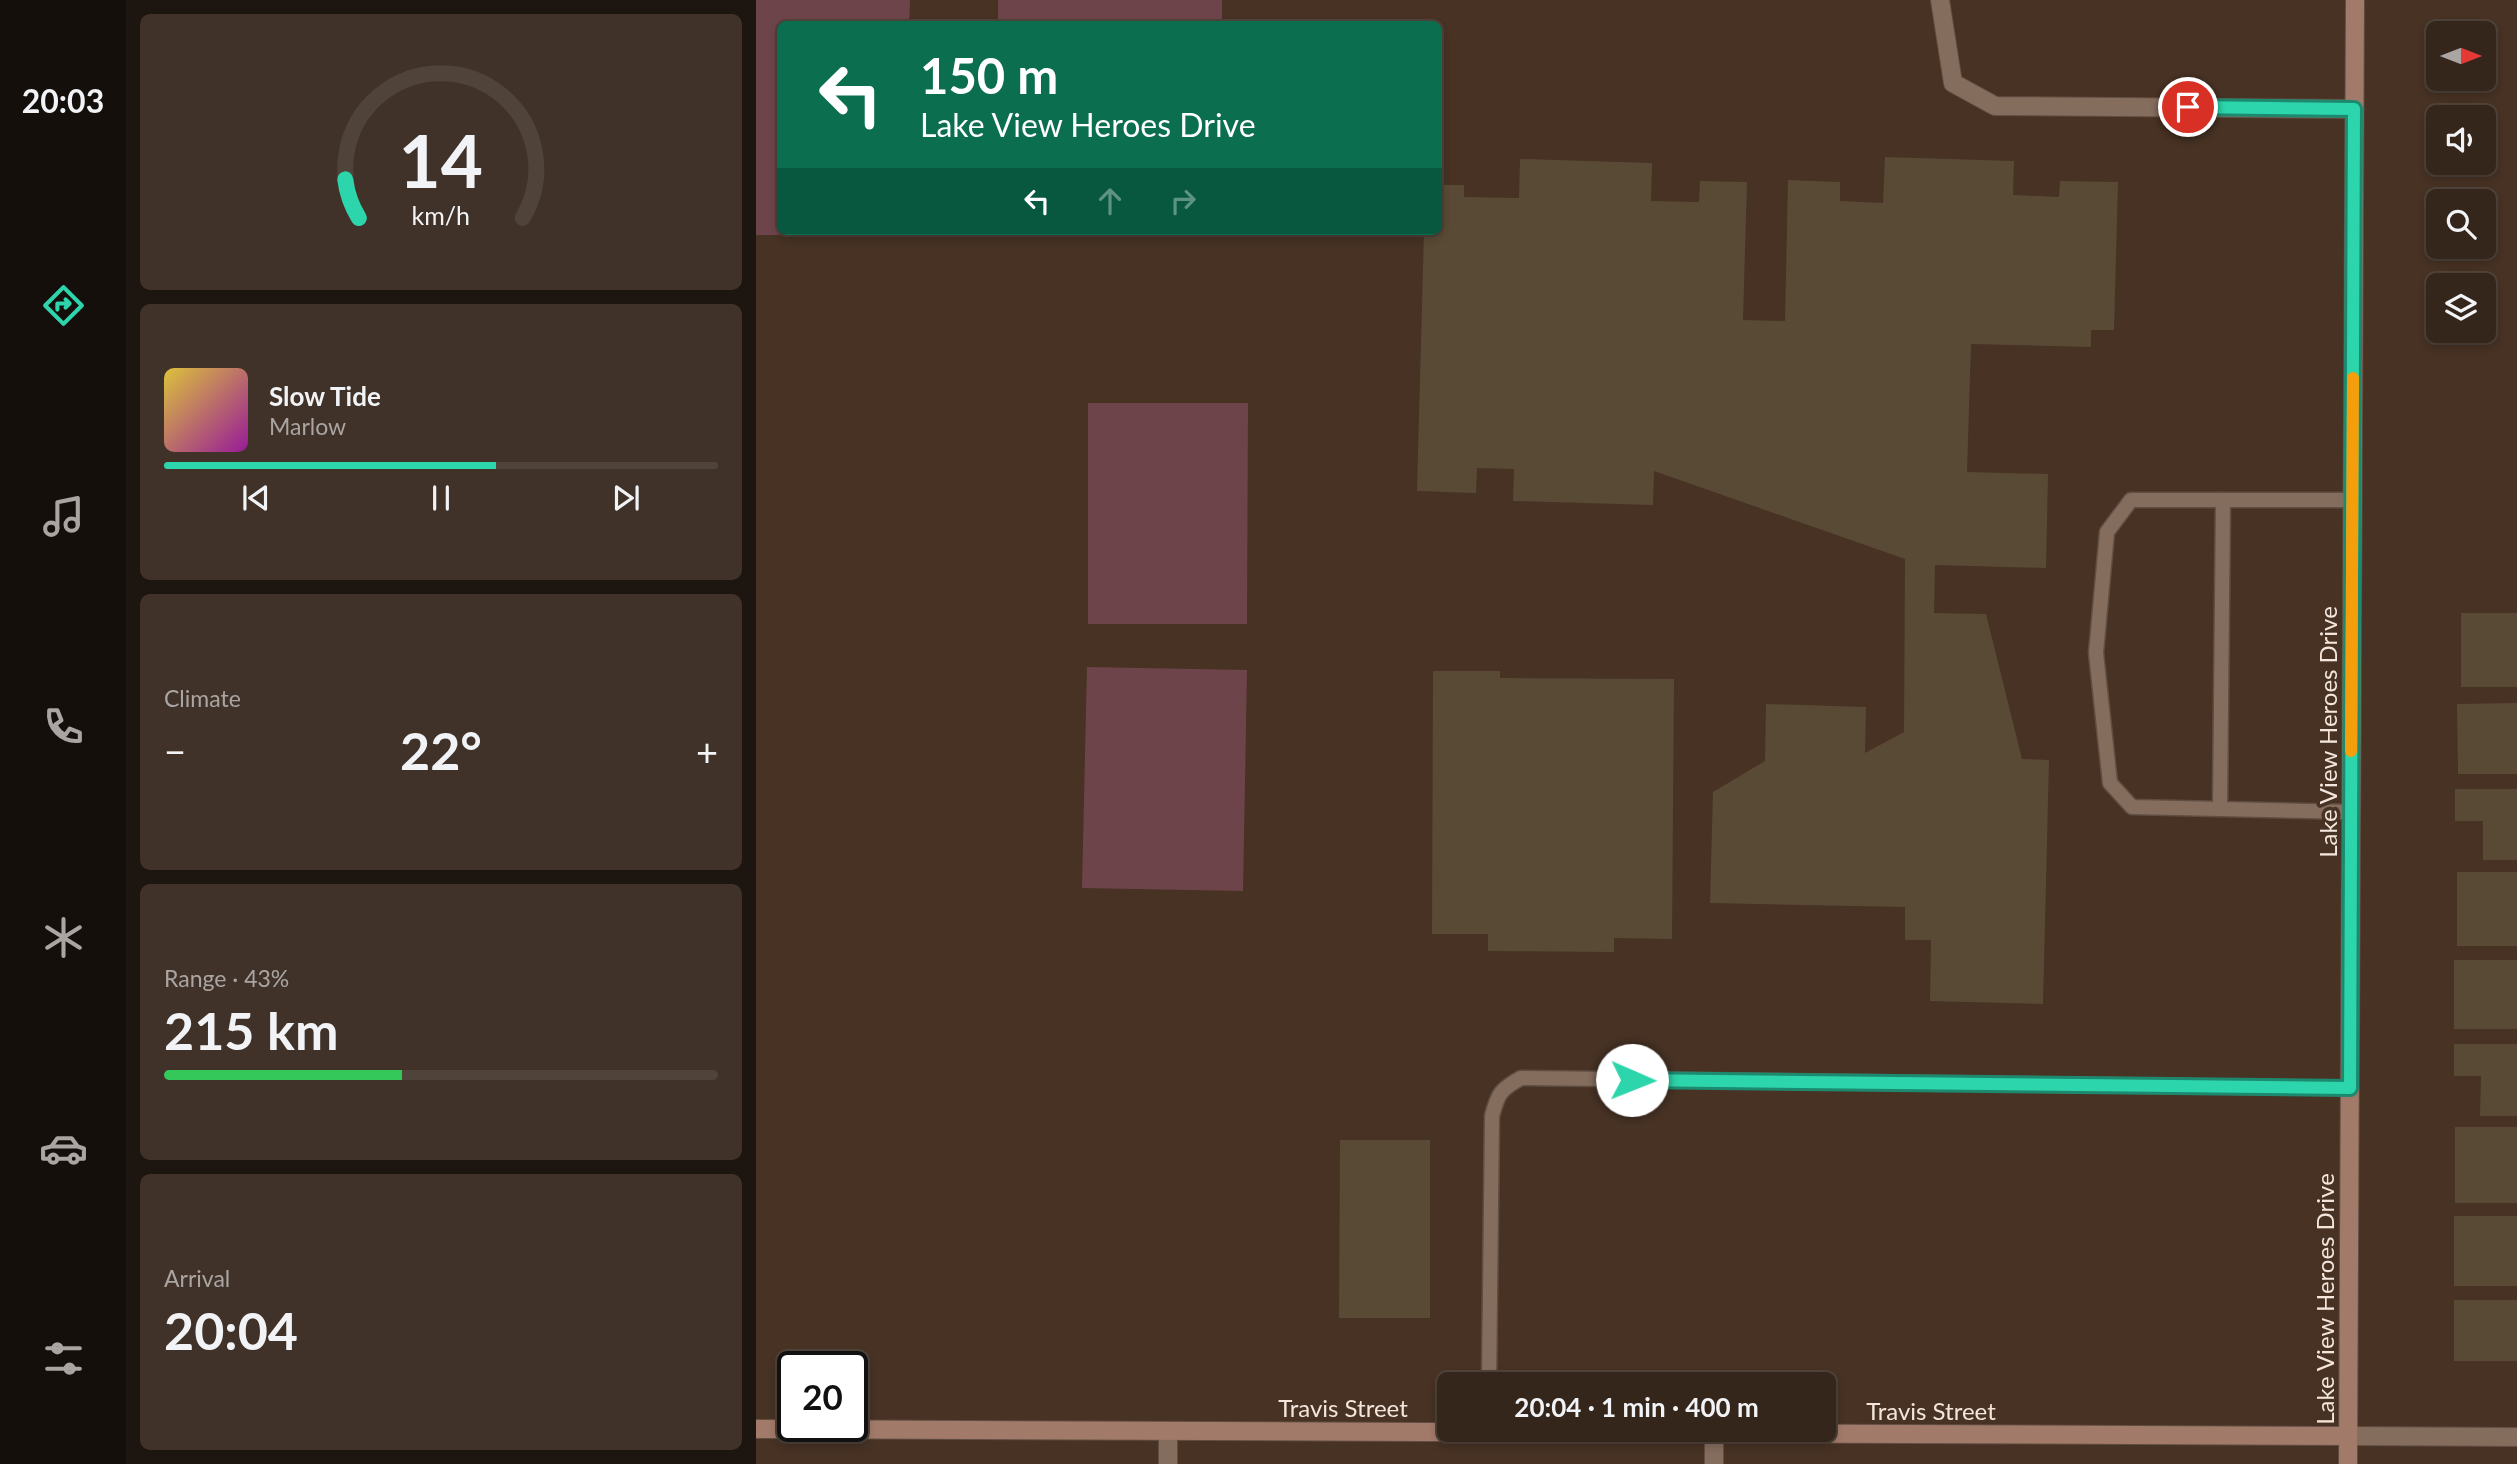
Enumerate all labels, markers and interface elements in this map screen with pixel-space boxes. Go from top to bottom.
north arrow [2426,21,2496,91]
map controls [2426,21,2496,343]
text: 150 m [920,46,1058,104]
icon: left [805,49,896,140]
pin [2158,77,2218,137]
text: 20:03 [22,81,104,120]
icon: arrive [2169,88,2207,126]
text: Lake View Heroes Drive [920,105,1256,144]
button: sound [2426,105,2496,175]
text: 14 [399,116,483,204]
icon: left [1018,182,1056,220]
icon: ahead [1091,182,1129,220]
icon: right [1164,182,1202,220]
button: search [2426,189,2496,259]
text: km/h [412,200,470,230]
button: layers [2426,273,2496,343]
icon: directions [39,281,88,330]
text: Slow Tide [269,380,381,412]
text: Marlow [269,412,346,440]
icon: previous [237,479,275,517]
icon: pause [422,479,460,517]
icon: next [607,479,645,517]
icon: music [39,492,88,541]
street label: Lake View Heroes Drive [2313,606,2342,858]
text: Climate [164,684,241,712]
icon: phone [39,702,88,751]
text: 22° [400,719,482,781]
text: − [164,728,186,774]
text: + [696,728,718,774]
icon: climate [39,913,88,962]
text: Range · 43% [164,964,289,992]
text: 215 km [164,999,338,1061]
position arrow [1595,1043,1669,1117]
icon: car [39,1124,88,1173]
street label: Lake View Heroes Drive [2310,1173,2339,1425]
text: Arrival [164,1264,230,1292]
text: 20:04 [164,1299,298,1361]
icon: filters [39,1334,88,1383]
speed limit sign: 20 [777,1351,868,1442]
text: 20:04 · 1 min · 400 m [1514,1391,1759,1423]
street label: Travis Street [1278,1393,1408,1422]
street label: Travis Street [1866,1396,1996,1425]

